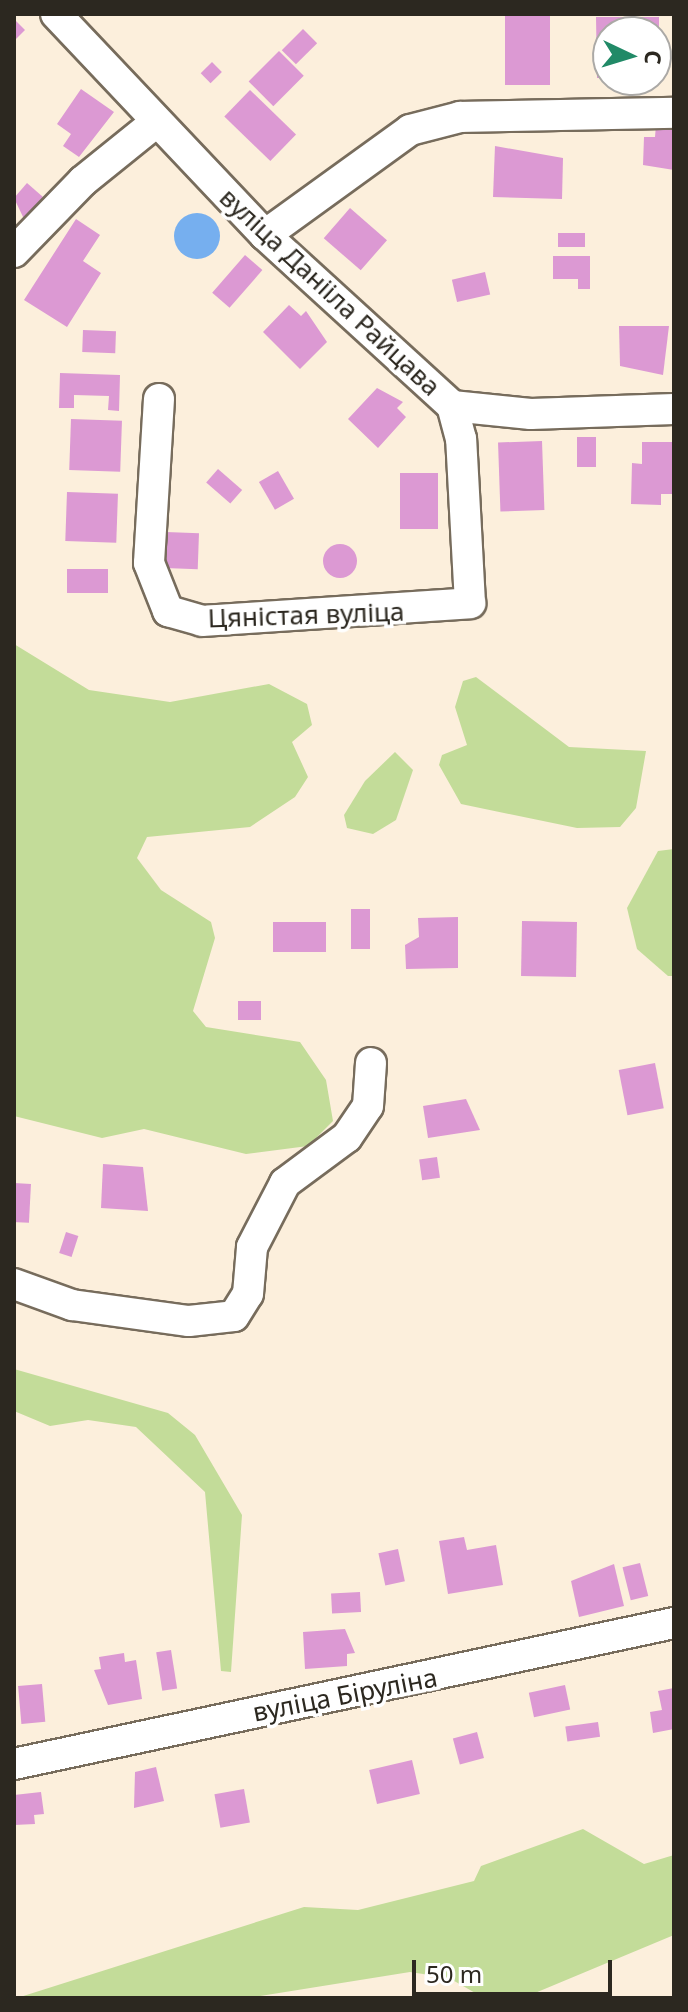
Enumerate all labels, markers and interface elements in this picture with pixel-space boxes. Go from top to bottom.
north arrow [592,16,672,96]
text: С [638,49,669,66]
street label: вуліца Данііла Райцава [213,182,447,402]
street label: Цяністая вуліца [207,596,405,634]
street label: вуліца Біруліна [250,1662,440,1728]
scale bar [416,1944,616,1994]
text: 50 m [426,1957,482,1990]

